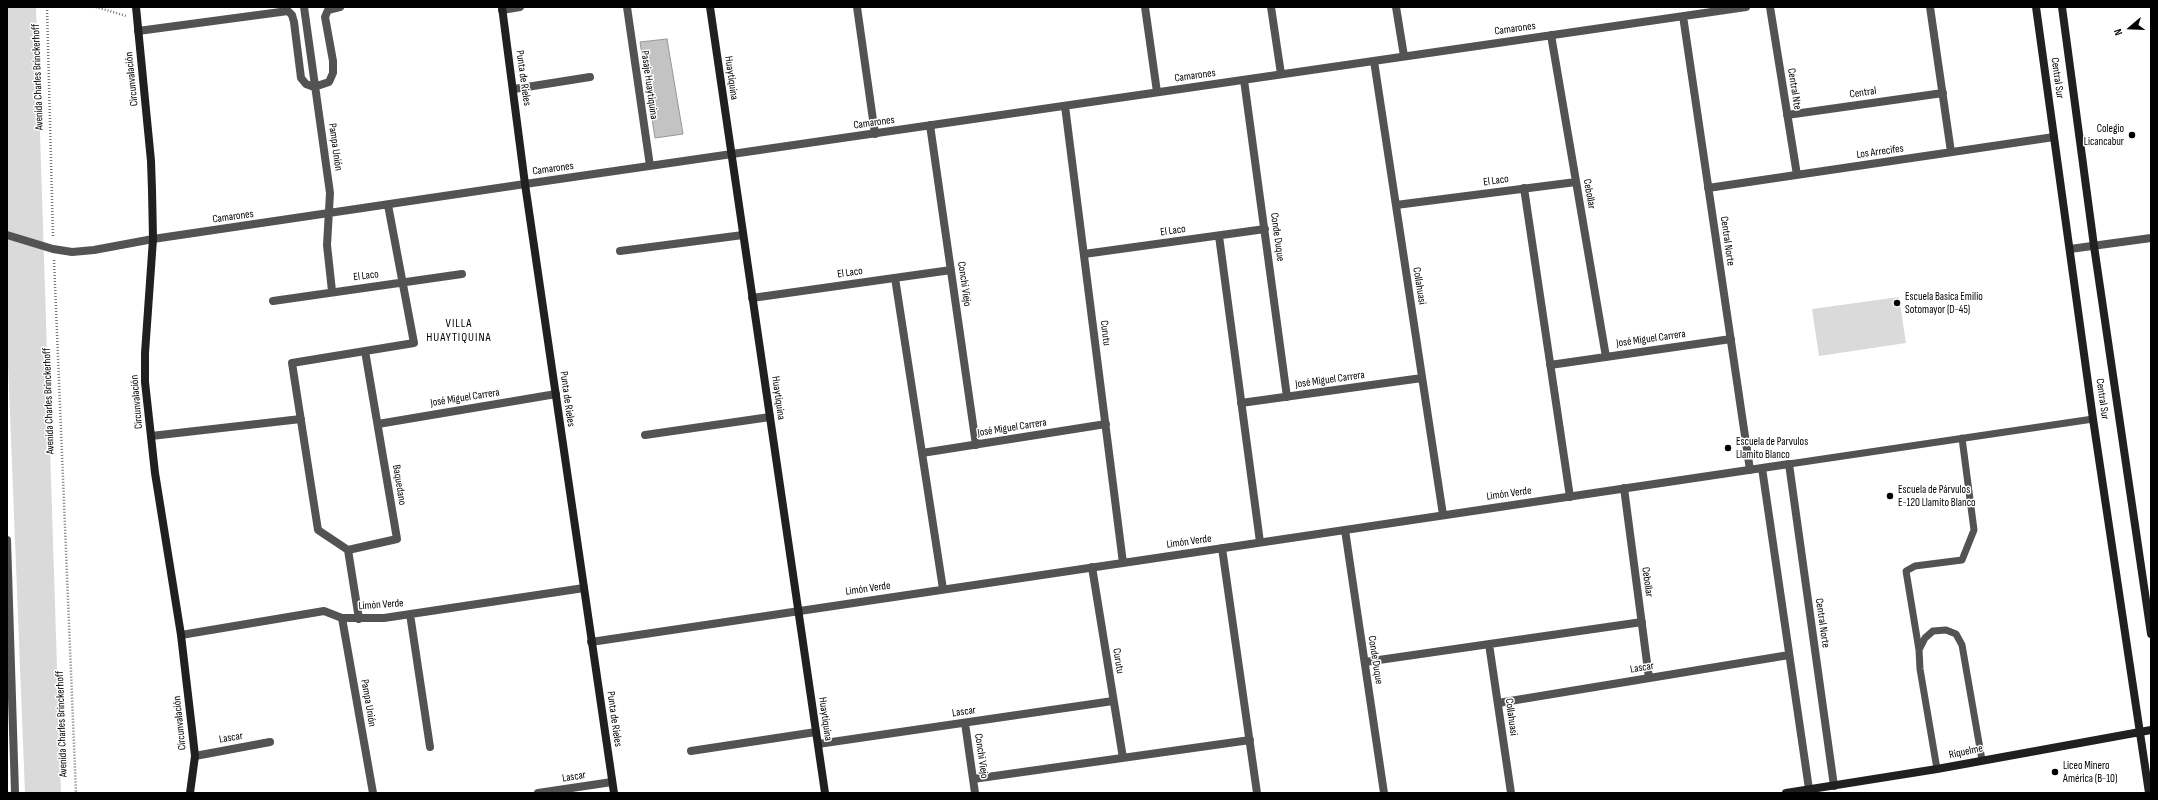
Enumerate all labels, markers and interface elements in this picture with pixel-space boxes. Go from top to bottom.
north arrow [2110,8,2150,48]
street label: Camarones [1494,20,1536,38]
street label: Avenida Charles Brinckerhoff [30,24,46,130]
text: N [2111,27,2125,37]
street label: Punta de Rieles [513,49,533,107]
street label: Pasaje Huaytiquina [638,50,660,120]
street label: Circunvalación [123,51,141,107]
street label: Huaytiquina [721,55,741,101]
street label: Central Sur [2048,57,2066,99]
street label: Camarones [1174,67,1216,85]
street label: Central Nte [1784,67,1804,111]
street label: Central [1849,85,1877,101]
street label: Camarones [853,114,895,132]
street label: Pampa Unión [325,122,345,172]
place label: Colegio Licancabur [2084,122,2124,148]
marker: Colegio Licancabur [2127,130,2137,140]
street label: Los Arrecifes [1856,142,1904,162]
street label: Camarones [532,160,574,178]
street label: El Laco [1482,173,1510,189]
street label: Cebollar [1580,178,1598,210]
street label: Camarones [212,208,254,226]
street label: Conde Duque [1267,212,1287,262]
street label: Central Norte [1717,215,1737,267]
street label: El Laco [1159,223,1187,239]
street label: Conchi Viejo [954,261,974,307]
street label: El Laco [836,265,864,281]
street label: Collahuasi [1410,266,1428,306]
street label: El Laco [353,268,379,284]
place label: Escuela Basica Emilio Sotomayor (D-45) [1905,290,1983,316]
marker: Escuela Basica Emilio Sotomayor (D-45) [1892,298,1902,308]
district label: VILLA HUAYTIQUINA [426,317,492,345]
street label: Curutu [1097,319,1113,347]
street label: José Miguel Carrera [1615,328,1687,350]
street label: Avenida Charles Brinckerhoff [41,348,57,454]
street label: José Miguel Carrera [1294,369,1366,391]
street label: Punta de Rieles [557,370,577,428]
street label: Circunvalación [128,374,146,430]
street label: Huaytiquina [768,375,788,421]
street label: Central Sur [2093,378,2111,420]
street label: José Miguel Carrera [429,386,501,410]
street label: José Miguel Carrera [976,416,1048,440]
place label: Escuela de Parvulos Llamito Blanco [1736,435,1808,461]
marker: Escuela de Parvulos Llamito Blanco [1723,443,1733,453]
street label: Baquedano [389,464,409,506]
place label: Escuela de Párvulos E-120 Llamito Blanco [1898,483,1976,509]
street label: Limón Verde [1486,484,1532,504]
marker: Escuela de Párvulos E-120 Llamito Blanco [1885,491,1895,501]
street label: Limón Verde [1166,532,1212,552]
street label: Cebollar [1638,566,1656,598]
street label: Limón Verde [845,579,891,599]
street label: Limón Verde [358,597,404,613]
street label: Central Norte [1812,597,1832,649]
street label: Conde Duque [1365,635,1385,685]
street label: Curutu [1109,647,1127,675]
street label: Lascar [1629,659,1655,677]
street label: Avenida Charles Brinckerhoff [54,671,70,777]
street label: Pampa Unión [357,678,379,728]
street label: Punta de Rieles [604,690,624,748]
street label: Circunvalación [171,695,189,751]
street label: Huaytiquina [815,696,835,742]
street label: Collahuasi [1502,697,1520,737]
street label: Lascar [951,704,977,720]
street label: Lascar [218,729,244,747]
street label: Conchi Viejo [971,733,991,779]
street label: Riquelme [1948,742,1984,762]
place label: Liceo Minero América (B-10) [2063,759,2117,785]
marker: Liceo Minero América (B-10) [2050,767,2060,777]
street label: Lascar [561,769,587,785]

